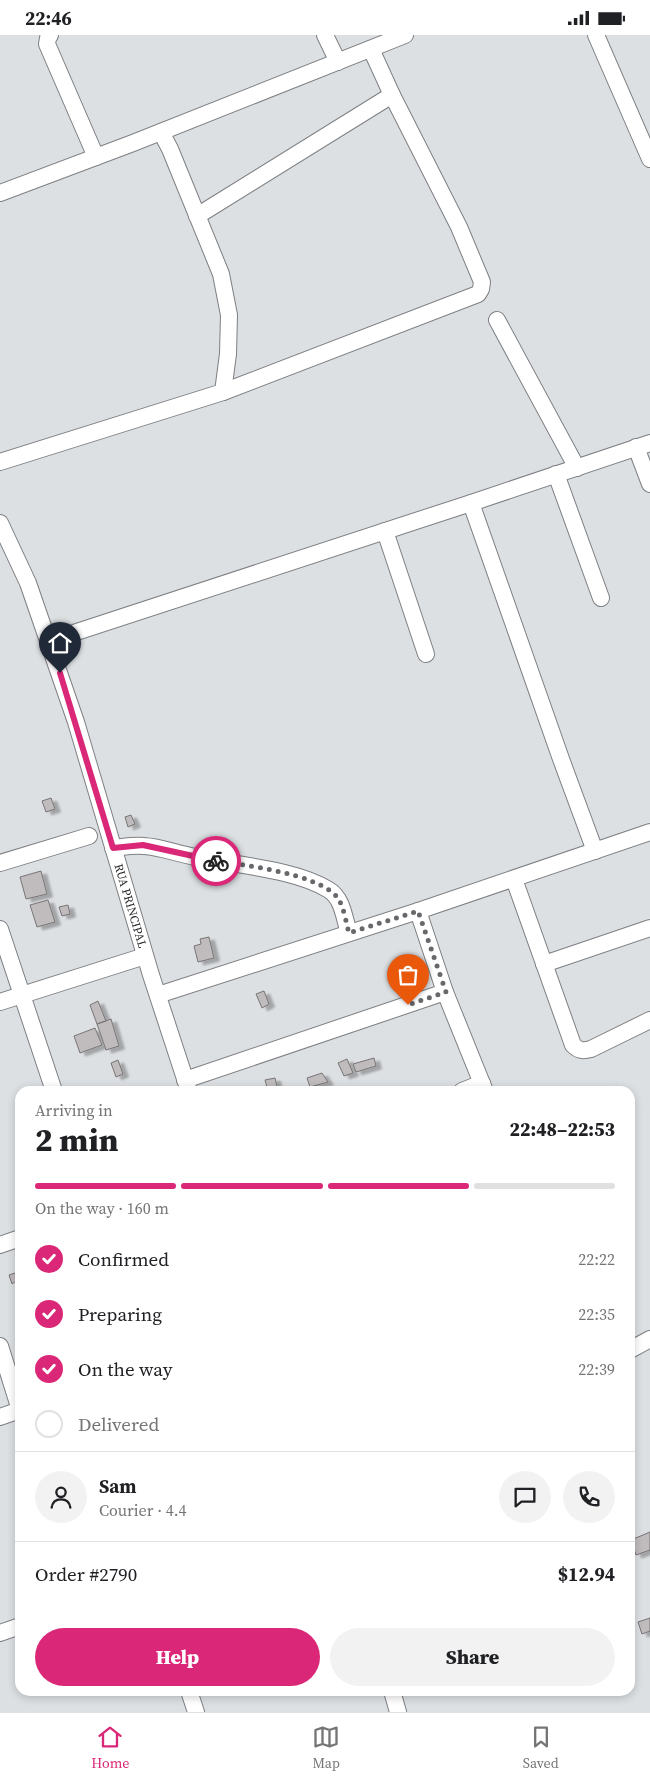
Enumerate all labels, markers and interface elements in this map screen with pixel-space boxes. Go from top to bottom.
text: 22:46 [25,5,72,31]
pin [39,622,81,673]
icon: home [46,629,74,657]
courier [191,836,241,886]
icon: bike [202,847,230,875]
street label: RUA PRINCIPAL [110,862,151,950]
pin [387,954,429,1005]
icon: bag [394,961,422,989]
text: Arriving in [35,1099,113,1121]
text: 22:48–22:53 [510,1116,615,1142]
text: 2 min [35,1118,118,1162]
text: On the way · 160 m [35,1197,169,1219]
icon: check [35,1245,63,1273]
text: Confirmed [78,1246,169,1272]
text: 22:22 [578,1248,615,1270]
icon: check [35,1300,63,1328]
text: Preparing [78,1301,162,1327]
text: 22:35 [578,1303,615,1325]
icon: check [35,1355,63,1383]
text: On the way [78,1356,173,1382]
text: 22:39 [578,1358,615,1380]
text: Delivered [78,1411,159,1437]
button: person [35,1471,87,1523]
button: chat [499,1471,551,1523]
button: phone [563,1471,615,1523]
text: Sam [99,1473,137,1499]
text: Courier · 4.4 [99,1499,187,1521]
text: Order #2790 [35,1561,137,1587]
text: $12.94 [558,1561,615,1587]
button: Help [35,1628,320,1686]
button: Share [330,1628,615,1686]
tab: Home [91,1723,130,1773]
tab: Map [312,1723,340,1773]
tab: Saved [523,1723,559,1773]

